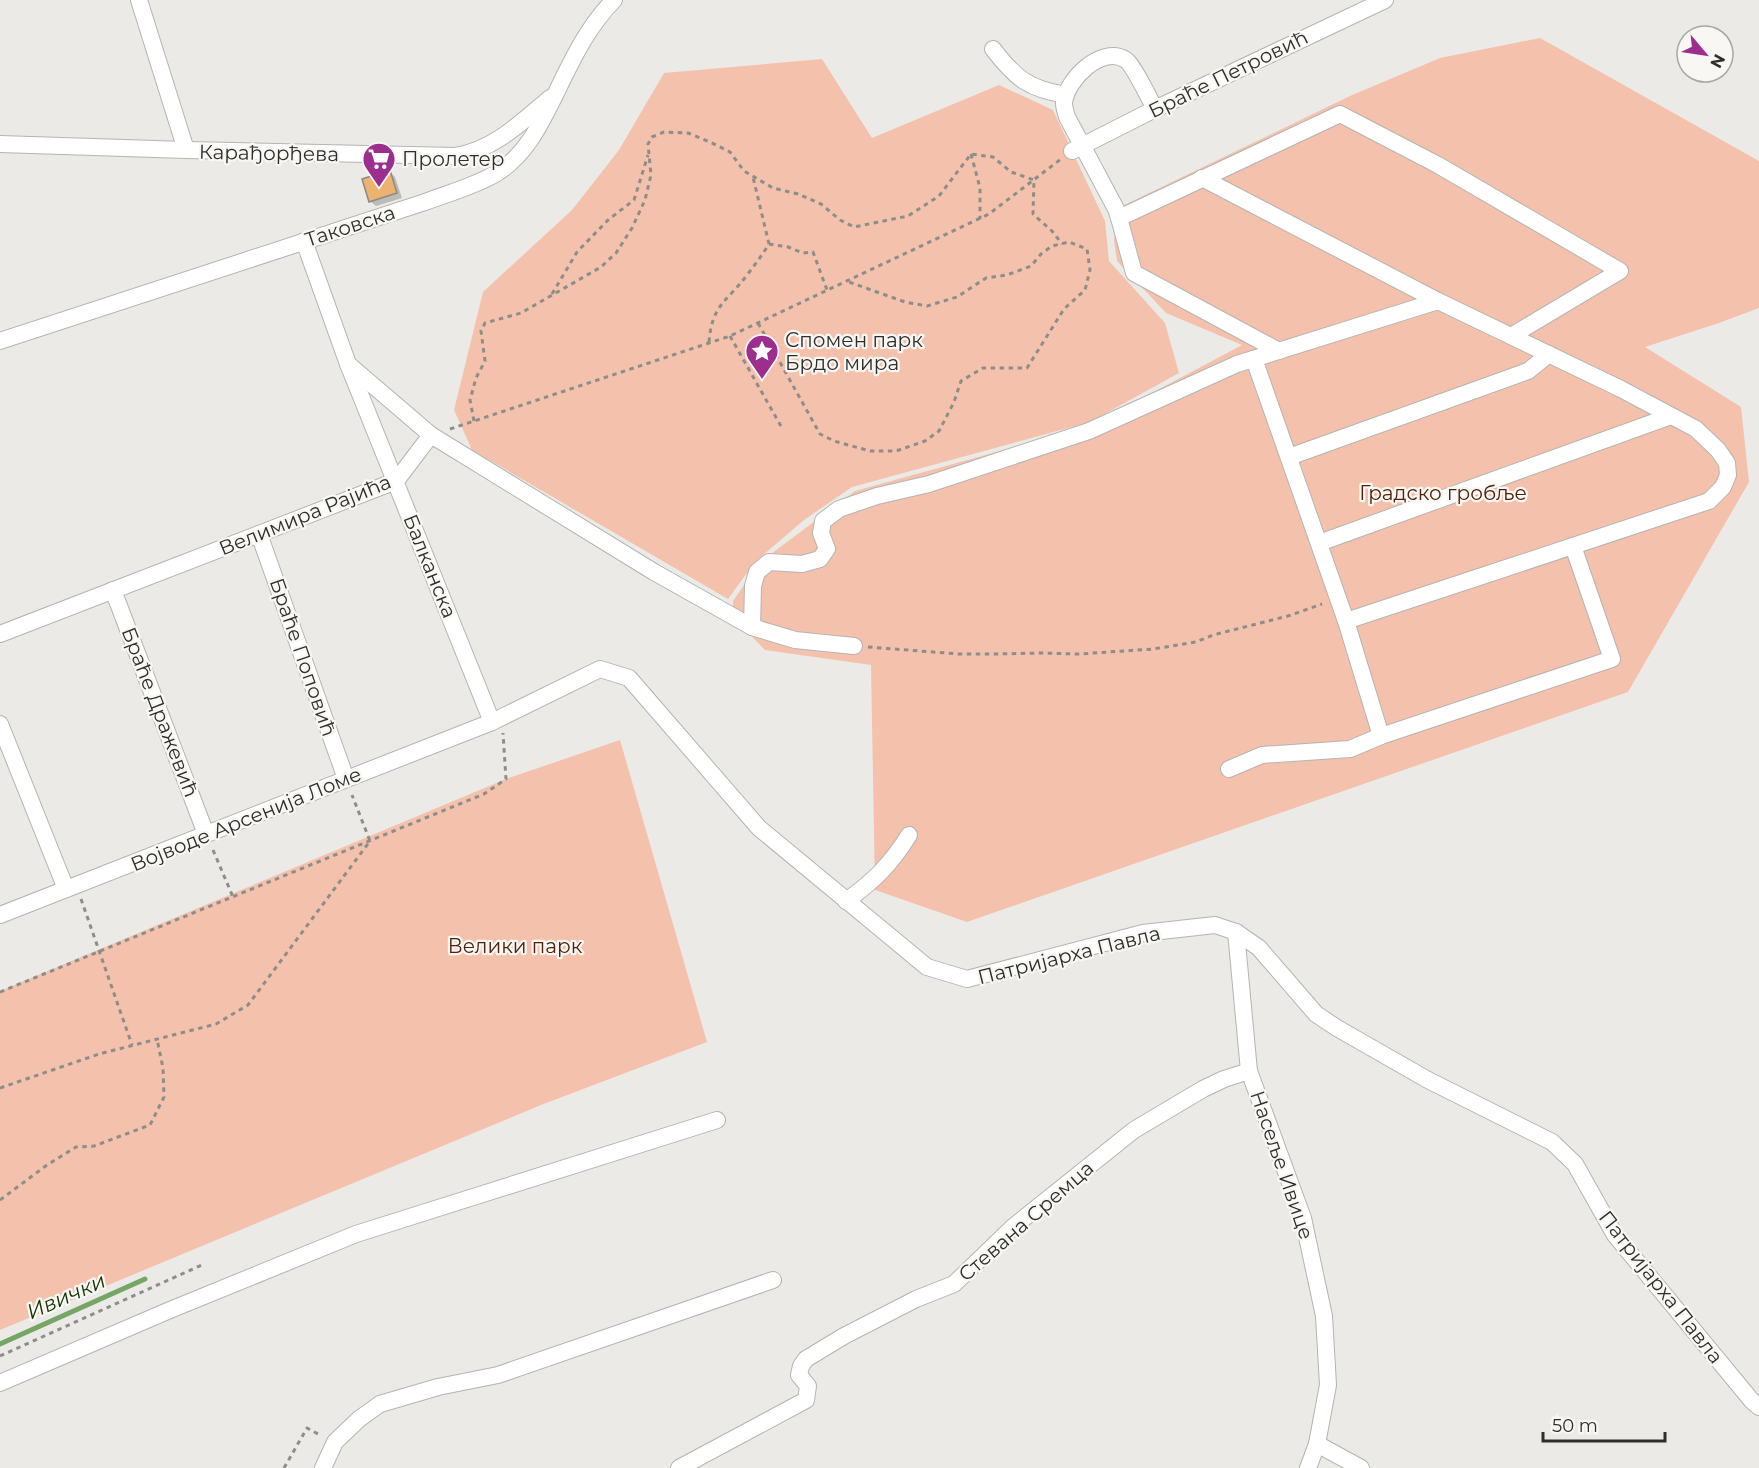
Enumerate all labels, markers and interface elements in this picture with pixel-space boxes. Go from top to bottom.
north arrow [1675,24,1735,84]
street label: Браће Петровић [1144,25,1312,123]
text: N [1706,51,1729,71]
street label: Карађорђева [199,140,339,166]
supermarket icon: Пролетер [361,141,397,188]
place label: Пролетер [402,147,505,171]
street label: Таковска [302,200,398,252]
place label: Спомен парк Брдо мира [785,328,923,375]
place icon: Спомен парк Брдо мира [744,333,780,380]
street label: Велимира Рајића [215,470,395,560]
park label: Градско гробље [1359,481,1527,505]
street label: Балканска [398,511,462,621]
street label: Браће Поповић [265,575,341,739]
street label: Браће Дражевић [117,624,203,800]
street label: Војводе Арсенија Ломе [127,762,365,876]
street label: Патријарха Павла [975,921,1163,989]
park label: Велики парк [448,934,583,958]
street label: Насеље Ивице [1245,1087,1319,1243]
street label: Стевана Сремца [954,1156,1098,1286]
street label: Патријарха Павла [1594,1206,1728,1368]
water label: Ивички [23,1268,109,1324]
scale bar [1543,1405,1664,1443]
text: 50 m [1552,1415,1598,1437]

